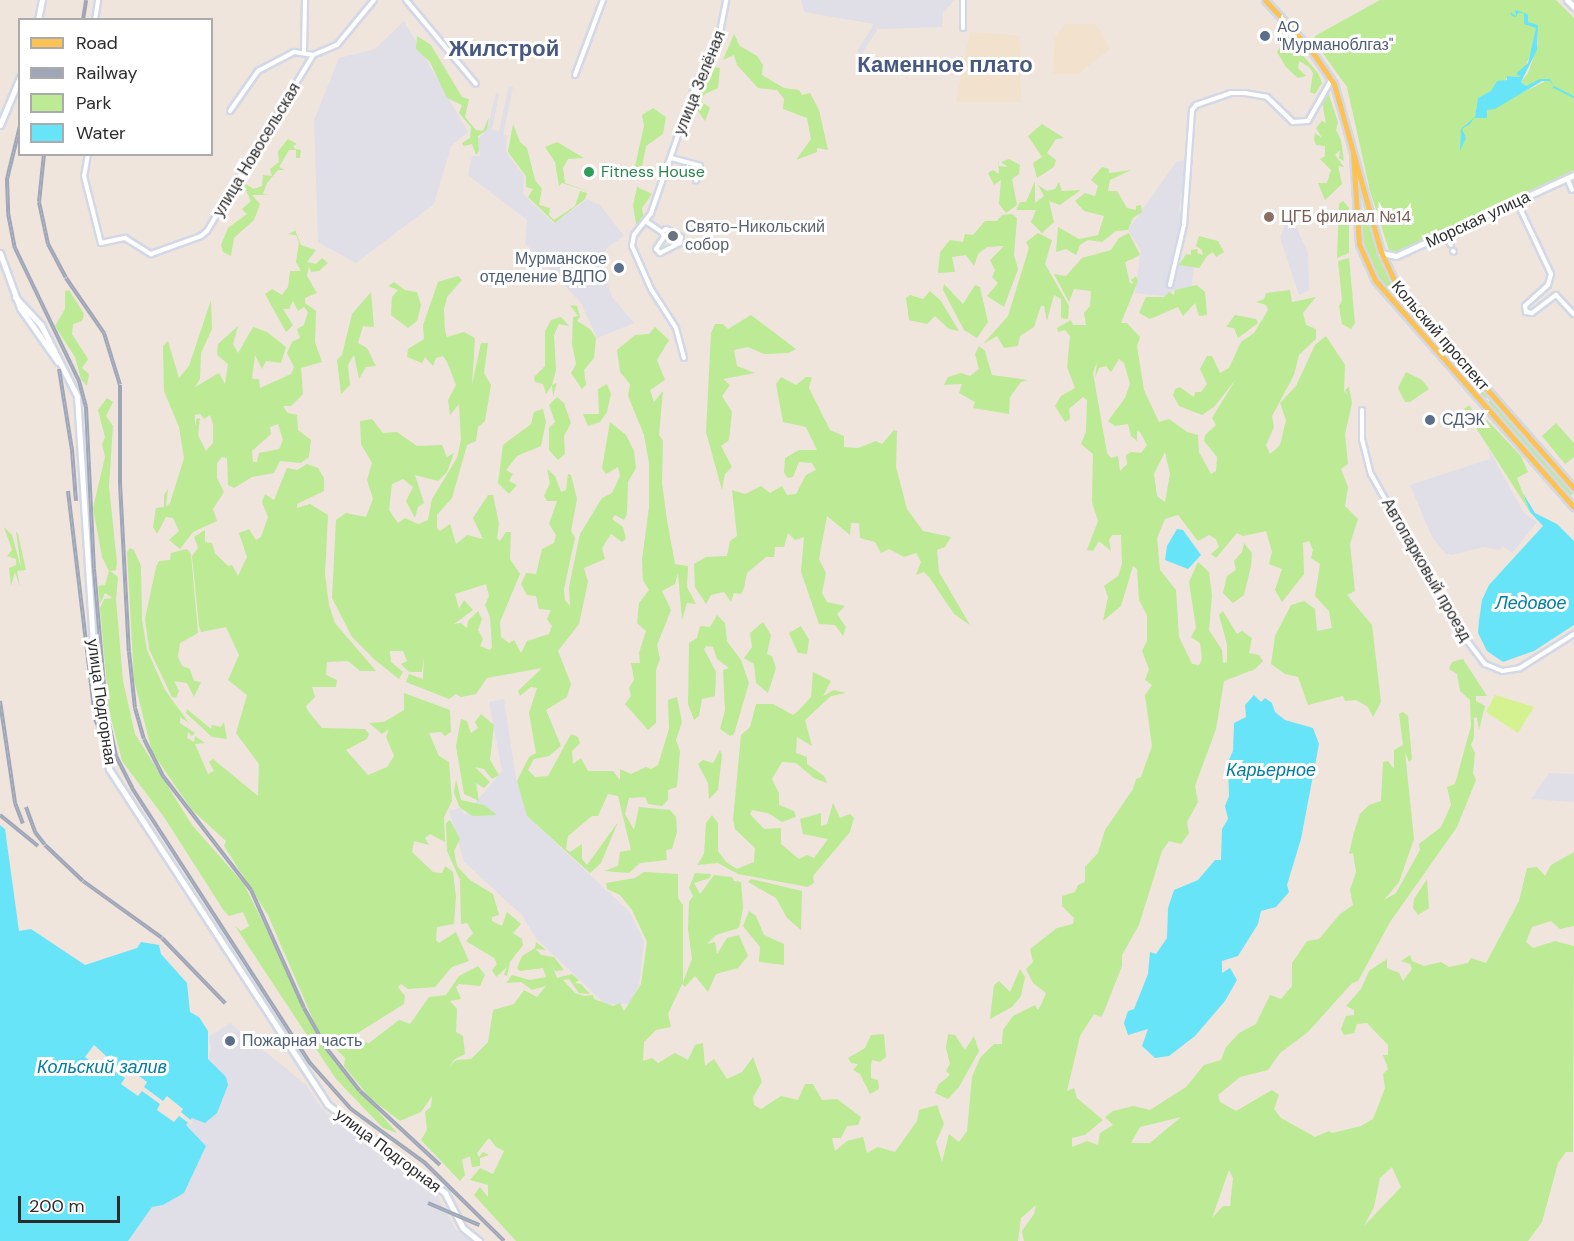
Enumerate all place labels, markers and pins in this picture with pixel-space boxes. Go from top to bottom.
place label: AO "Мурманоблгаз" [1277,17,1393,55]
marker: AO "Мурманоблгаз" [1258,29,1272,43]
place label: Fitness House [601,162,705,182]
marker: Fitness House [582,165,596,179]
place label: ЦГБ филиал №14 [1281,207,1411,227]
marker: ЦГБ филиал №14 [1262,210,1276,224]
place label: Свято-Никольский собор [685,217,825,255]
marker: Свято-Никольский собор [666,229,680,243]
place label: Мурманское отделение ВДПО [480,249,607,287]
marker: Мурманское отделение ВДПО [612,261,626,275]
place label: СДЭК [1442,410,1485,430]
marker: СДЭК [1423,413,1437,427]
place label: Пожарная часть [242,1031,362,1051]
marker: Пожарная часть [223,1034,237,1048]

